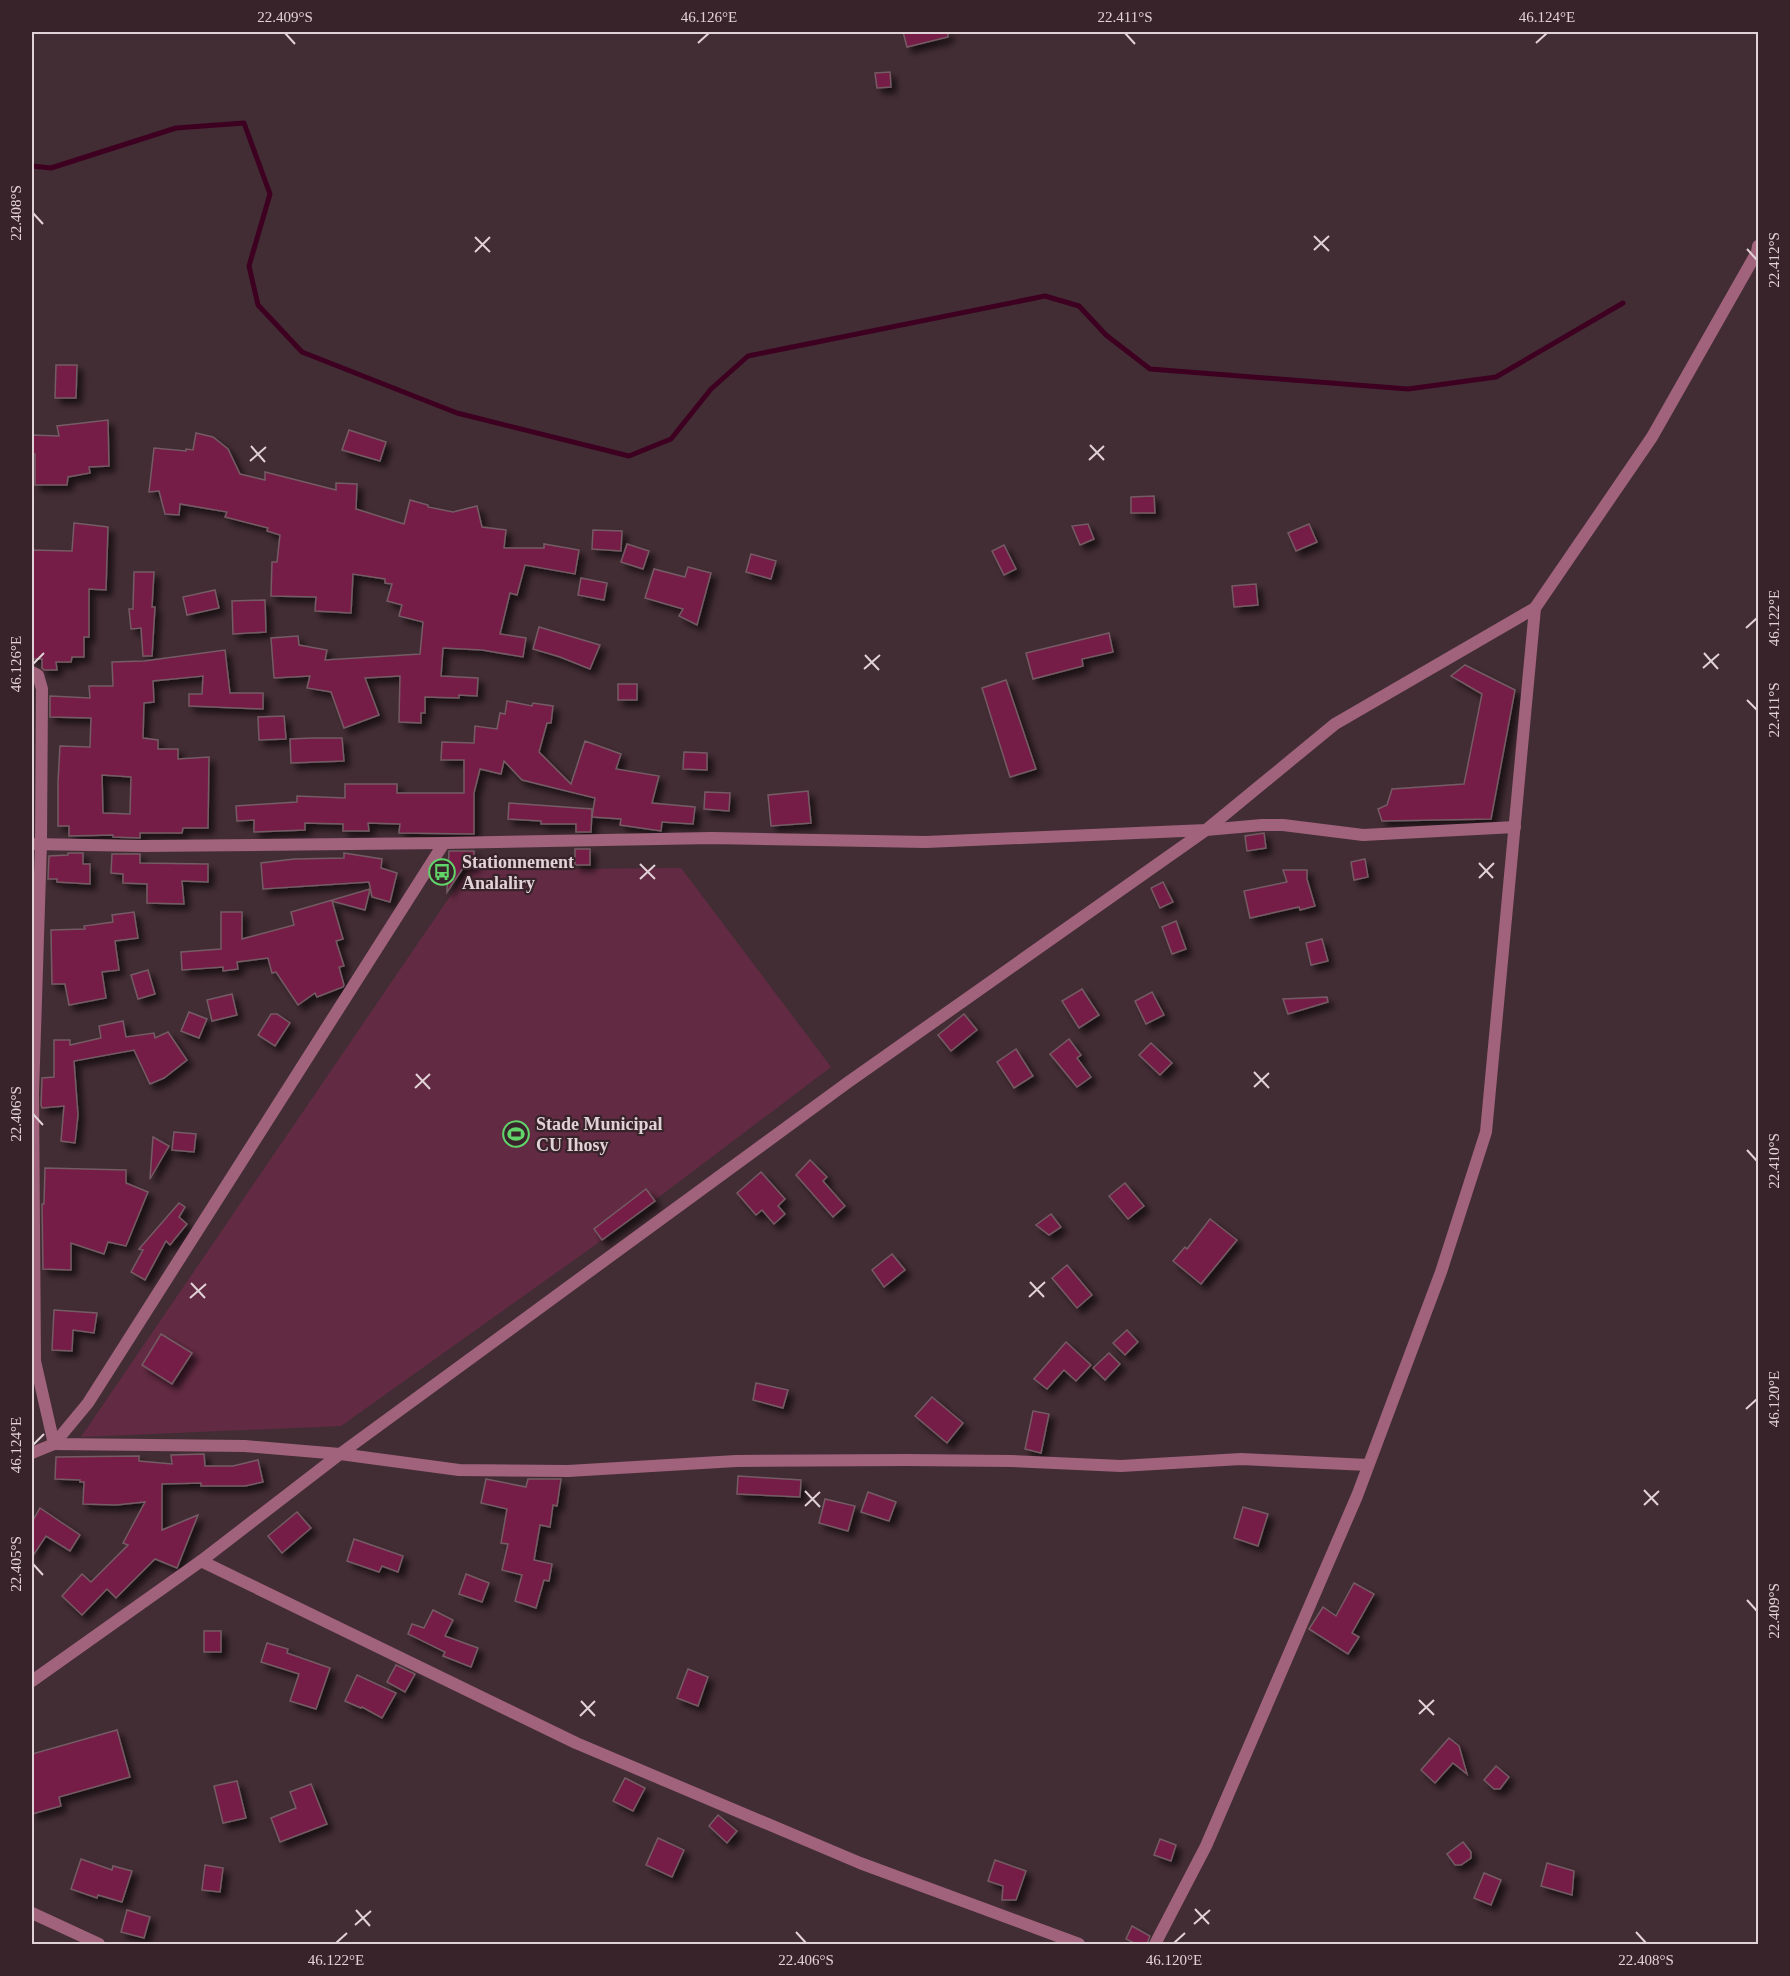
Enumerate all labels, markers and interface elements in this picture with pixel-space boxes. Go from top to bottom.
text: 22.409°S [257,9,313,25]
text: 46.126°E [681,9,737,25]
text: 22.411°S [1097,9,1153,25]
text: 46.124°E [1519,9,1575,25]
text: 22.408°S [8,185,24,241]
text: 22.412°S [1766,232,1782,288]
text: 46.122°E [1766,590,1782,646]
text: 46.126°E [8,636,24,692]
text: 22.411°S [1766,682,1782,738]
place label: Stationnement Analaliry [462,852,574,893]
bus stop icon: Stationnement Analaliry [427,857,457,887]
text: 22.406°S [8,1086,24,1142]
place label: Stade Municipal CU Ihosy [536,1114,663,1155]
sports icon: Stade Municipal CU Ihosy [501,1119,531,1149]
text: 22.410°S [1766,1133,1782,1189]
text: 46.120°E [1766,1371,1782,1427]
text: 46.124°E [8,1417,24,1473]
text: 22.405°S [8,1536,24,1592]
text: 22.409°S [1766,1583,1782,1639]
text: 46.122°E [308,1952,364,1968]
text: 22.406°S [778,1952,834,1968]
text: 46.120°E [1146,1952,1202,1968]
text: 22.408°S [1618,1952,1674,1968]

